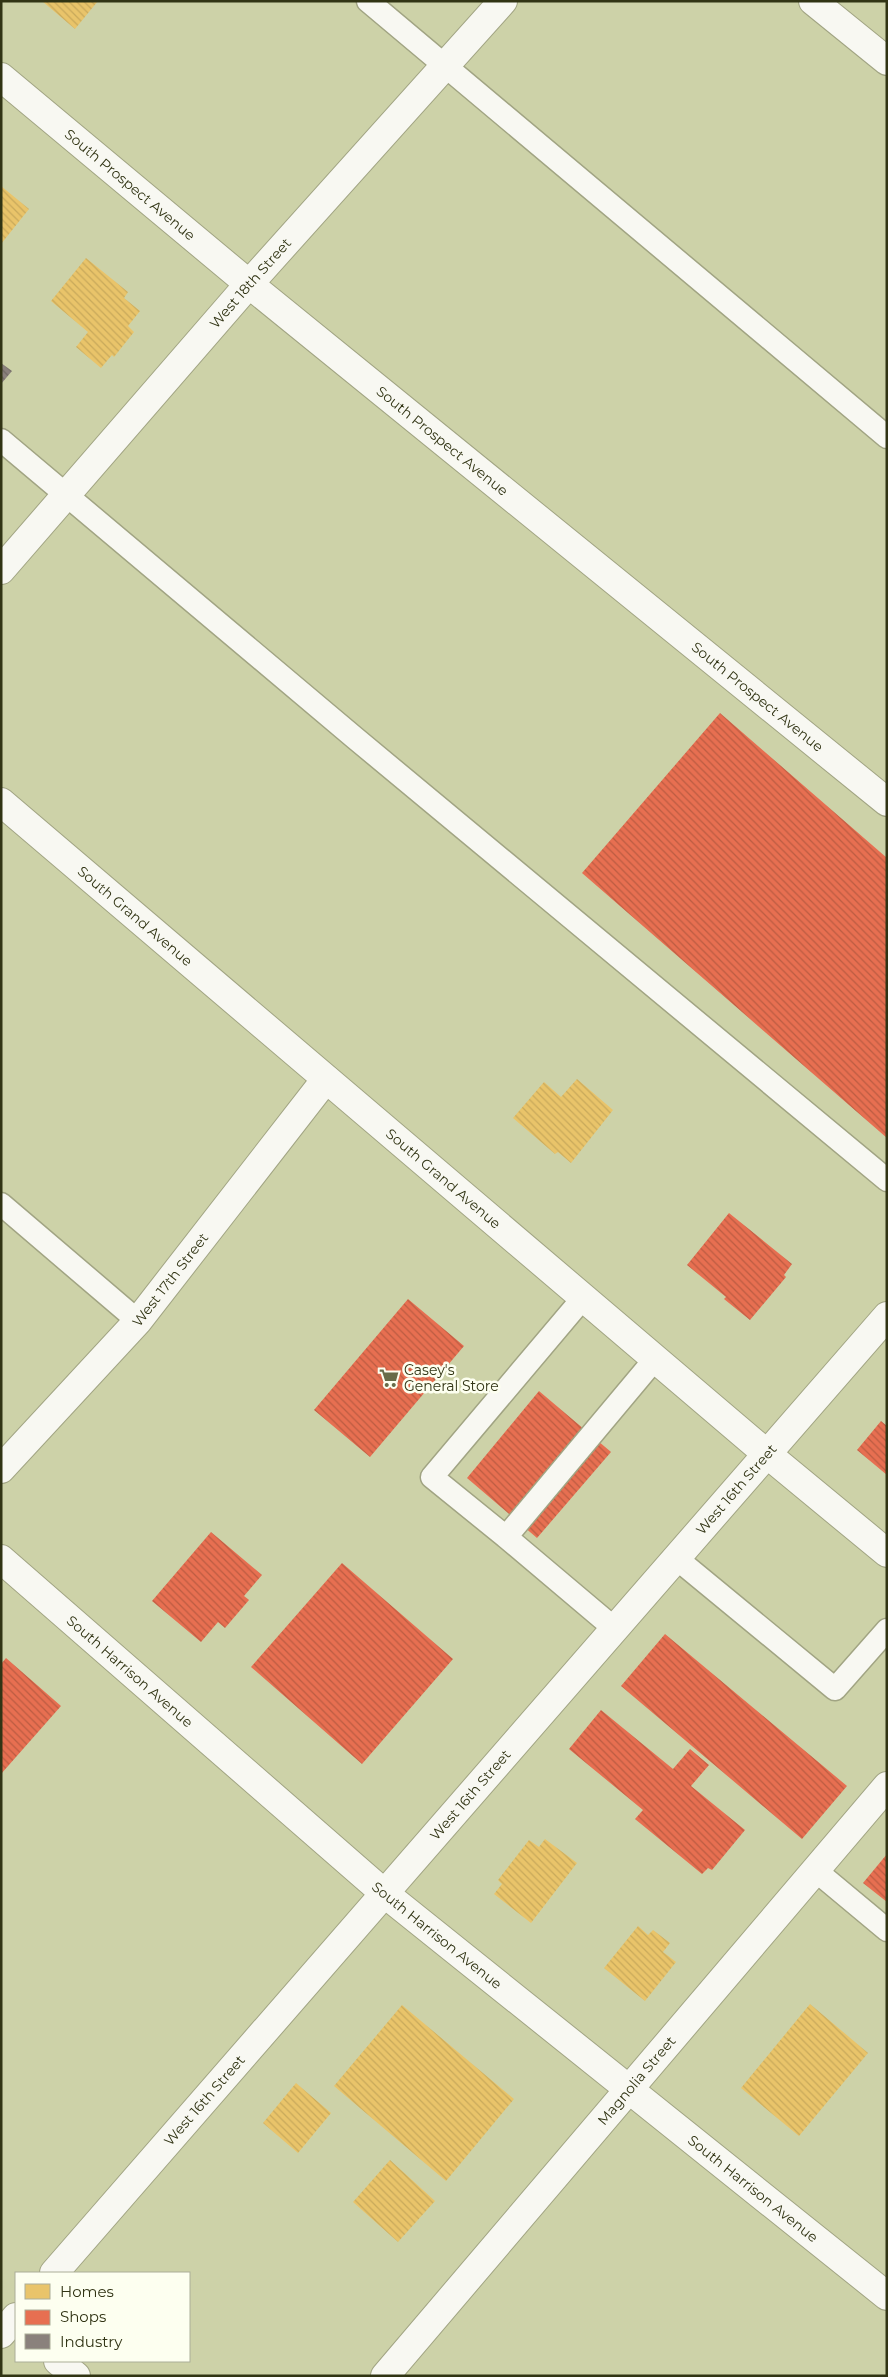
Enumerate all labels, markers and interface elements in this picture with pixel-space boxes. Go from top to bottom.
street label: South Prospect Avenue [61,125,199,244]
street label: West 18th Street [206,234,295,332]
street label: South Prospect Avenue [373,382,512,500]
street label: South Prospect Avenue [688,638,827,756]
street label: South Grand Avenue [74,862,196,970]
street label: South Grand Avenue [382,1125,505,1233]
street label: West 17th Street [128,1229,212,1330]
place label: Casey's General Store [404,1361,499,1395]
supermarket icon: Casey's General Store [378,1367,400,1389]
street label: West 16th Street [692,1440,781,1538]
street label: South Harrison Avenue [63,1611,197,1731]
street label: West 16th Street [426,1746,515,1844]
street label: South Harrison Avenue [368,1878,506,1993]
street label: Magnolia Street [593,2032,680,2129]
street label: West 16th Street [160,2051,249,2149]
street label: South Harrison Avenue [684,2131,822,2246]
legend [15,2272,190,2362]
text: Homes [60,2282,114,2301]
text: Shops [60,2307,106,2326]
text: Industry [60,2332,123,2351]

